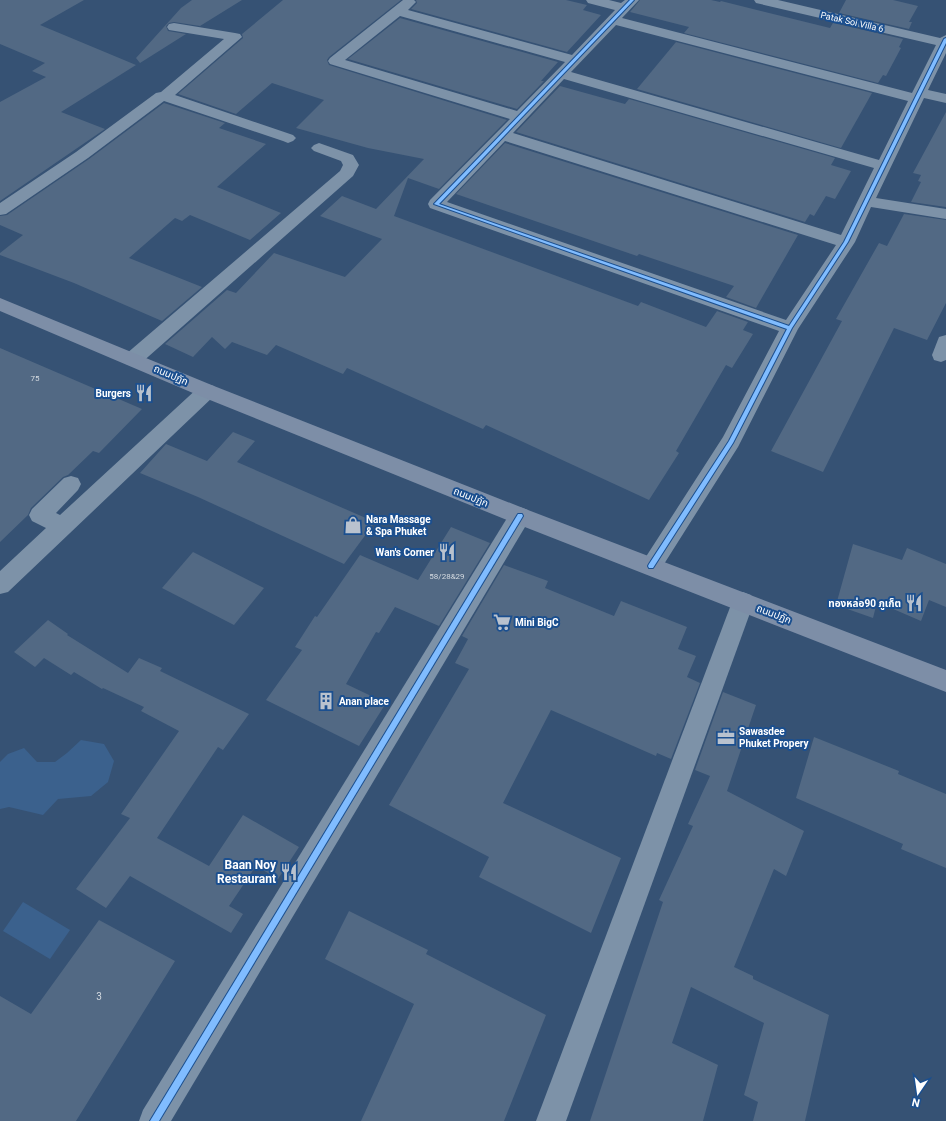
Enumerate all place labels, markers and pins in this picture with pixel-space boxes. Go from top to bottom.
restaurant icon: Burgers [134,383,154,403]
place label: Burgers [96,388,131,399]
place label: Nara Massage & Spa Phuket [366,514,431,537]
shop icon: Nara Massage & Spa Phuket [343,515,363,535]
restaurant icon: Wan's Corner [437,542,457,562]
place label: Wan's Corner [376,547,434,558]
restaurant icon: ทองหล่อ90 ภูเก็ต [904,593,924,613]
place label: ทองหล่อ90 ภูเก็ต [828,597,901,610]
supermarket icon: Mini BigC [492,612,512,632]
place label: Mini BigC [515,617,559,628]
building icon: Anan place [316,691,336,711]
place label: Anan place [339,696,389,707]
place label: Sawasdee Phuket Propery [739,726,810,749]
office icon: Sawasdee Phuket Propery [716,727,736,747]
place label: Baan Noy Restaurant [217,858,277,886]
restaurant icon: Baan Noy Restaurant [279,862,299,882]

